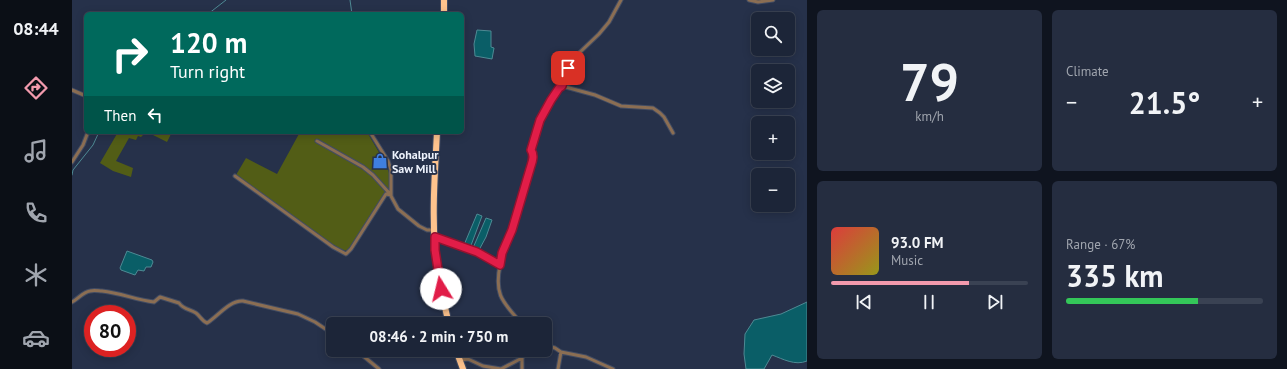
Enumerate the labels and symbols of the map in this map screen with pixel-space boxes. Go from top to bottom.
pin [551,51,585,85]
place label: Kohalpur Saw Mill [392,147,439,176]
shop icon: Kohalpur Saw Mill [371,152,389,170]
position arrow [420,268,462,310]
speed limit sign: 80 [84,305,136,357]

